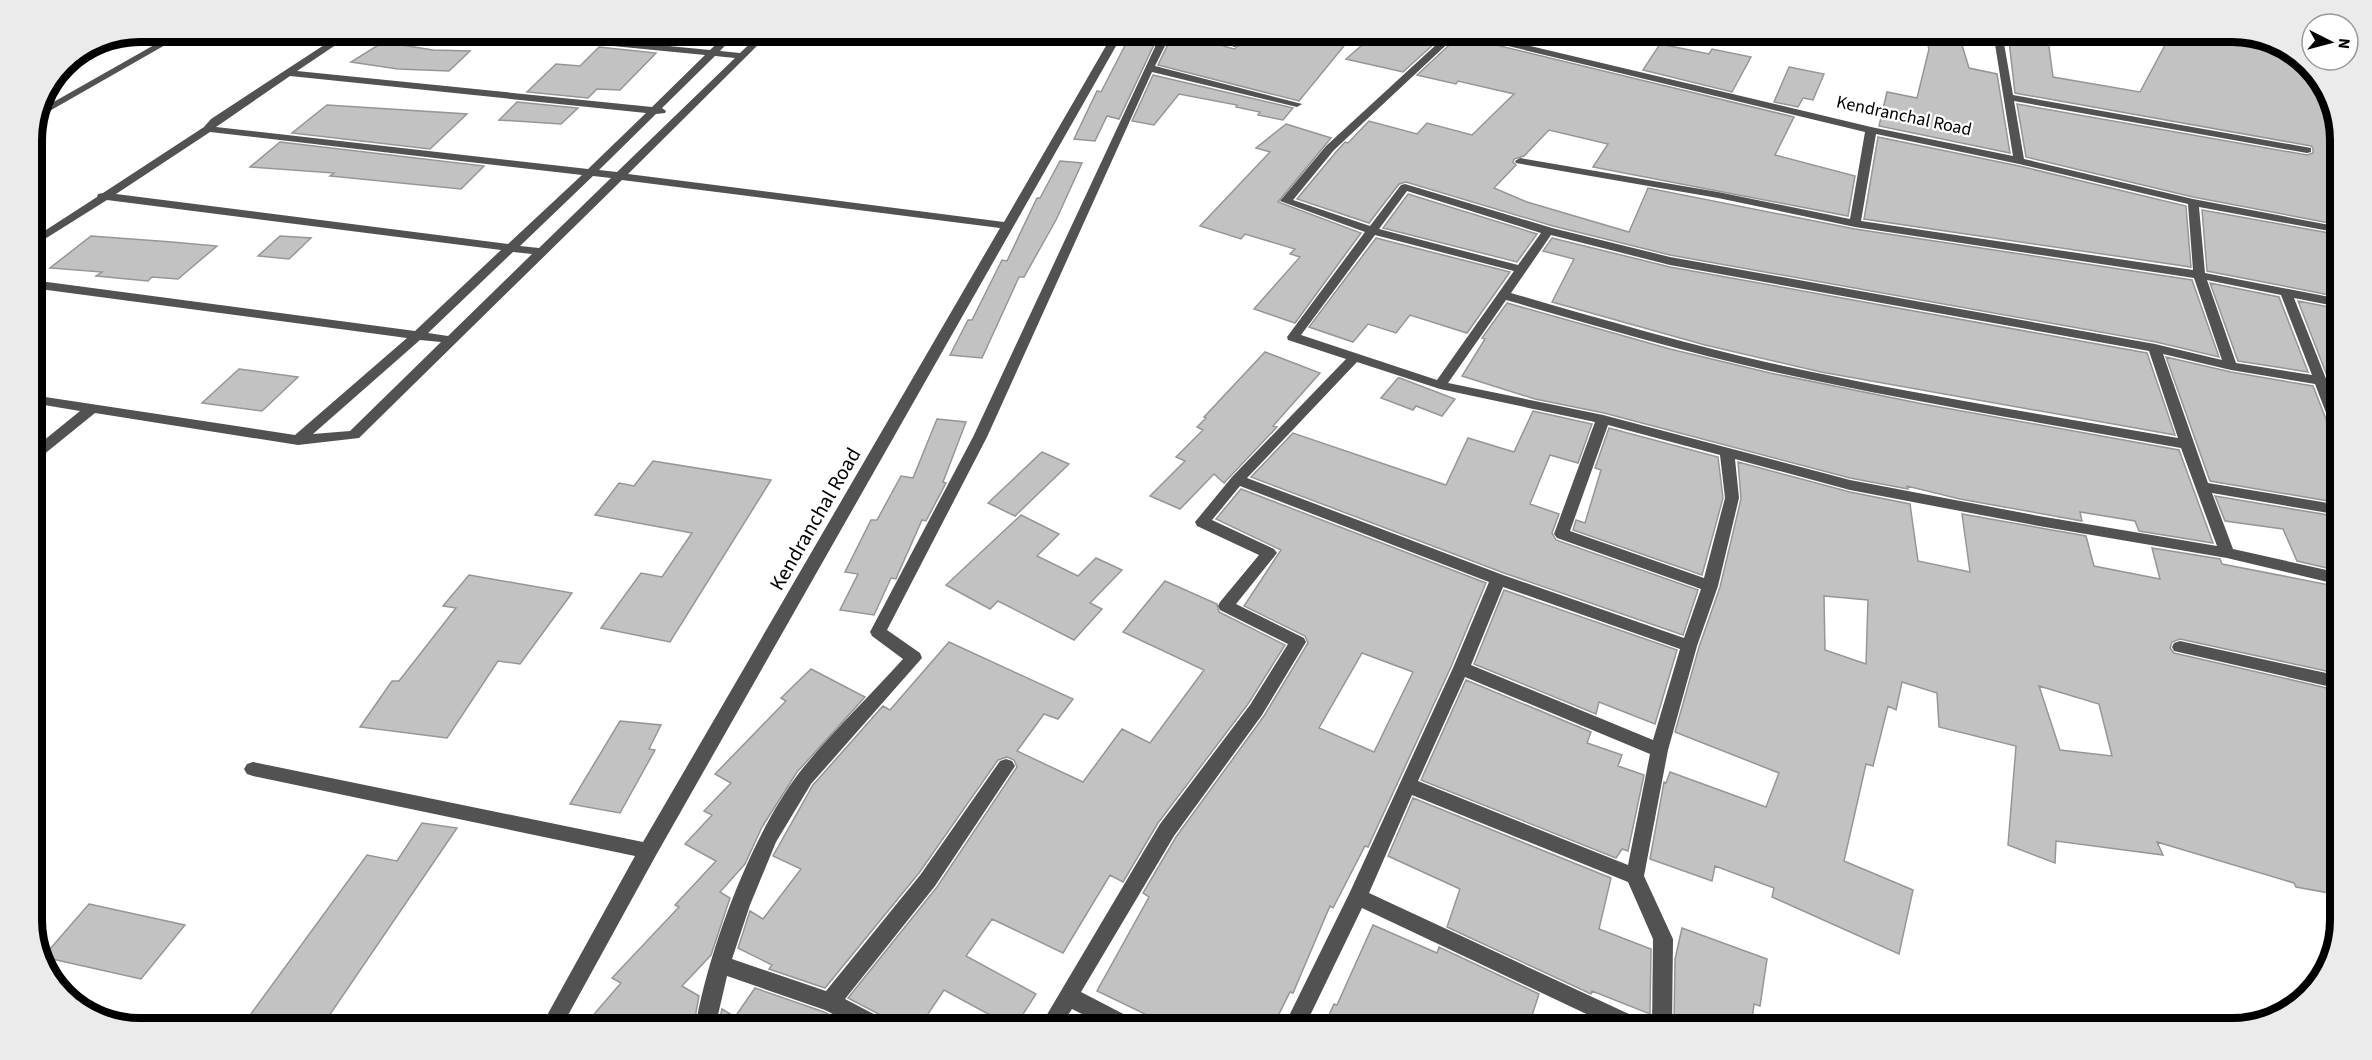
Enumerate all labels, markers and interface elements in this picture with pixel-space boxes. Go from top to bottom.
north arrow [2300,12,2360,72]
text: N [2332,37,2355,50]
street label: Kendranchal Road [1834,89,1974,143]
street label: Kendranchal Road [762,442,868,596]

